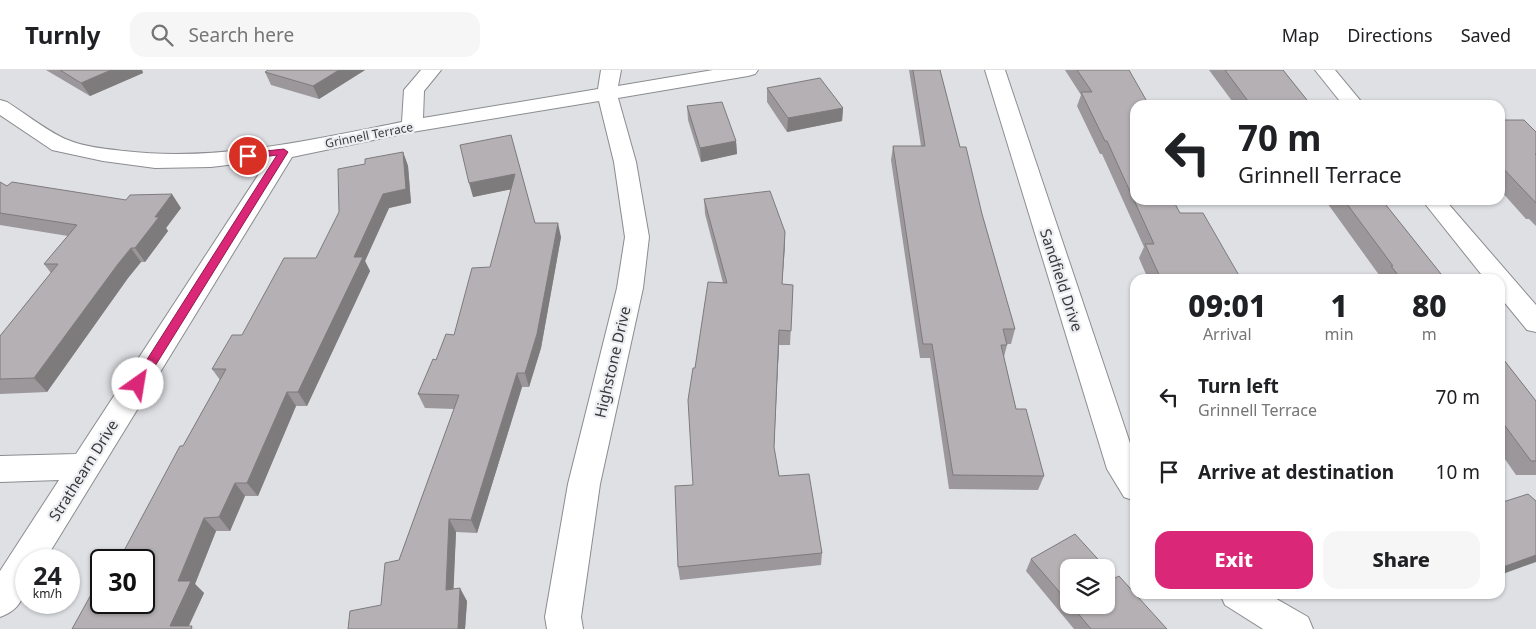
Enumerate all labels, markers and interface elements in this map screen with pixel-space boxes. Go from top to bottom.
search box [130,12,480,57]
text: Turnly [25,18,100,51]
icon: search [148,21,176,49]
text: Search here [188,22,294,48]
text: Map [1282,23,1319,47]
text: Directions [1347,23,1433,47]
text: Saved [1461,23,1511,47]
text: 70 m [1238,114,1321,161]
street label: Grinnell Terrace [324,118,415,152]
icon: left [1155,120,1220,185]
pin [227,135,269,177]
icon: arrive [234,142,262,170]
text: Grinnell Terrace [1238,159,1402,189]
street label: Sandfield Drive [1036,226,1088,334]
text: 09:01 [1188,285,1266,326]
text: 1 [1330,285,1348,326]
text: 80 [1412,285,1447,326]
street label: Highstone Drive [589,304,635,420]
text: Arrival [1203,323,1252,345]
text: min [1325,323,1354,345]
text: m [1422,323,1437,345]
position arrow [111,357,163,409]
text: Turn left [1198,373,1279,399]
icon: left [1155,383,1183,411]
text: 70 m [1436,384,1480,410]
text: Grinnell Terrace [1198,399,1317,421]
street label: Strathearn Drive [44,416,122,524]
icon: arrive [1155,458,1183,486]
text: Arrive at destination [1198,459,1394,485]
text: 10 m [1436,459,1480,485]
button: Exit [1155,531,1313,589]
button: Share [1323,531,1480,589]
speed limit sign: 30 [90,549,155,614]
text: 24 [33,558,62,592]
map controls [1060,559,1115,614]
button: layers [1060,559,1115,614]
text: km/h [33,585,62,602]

